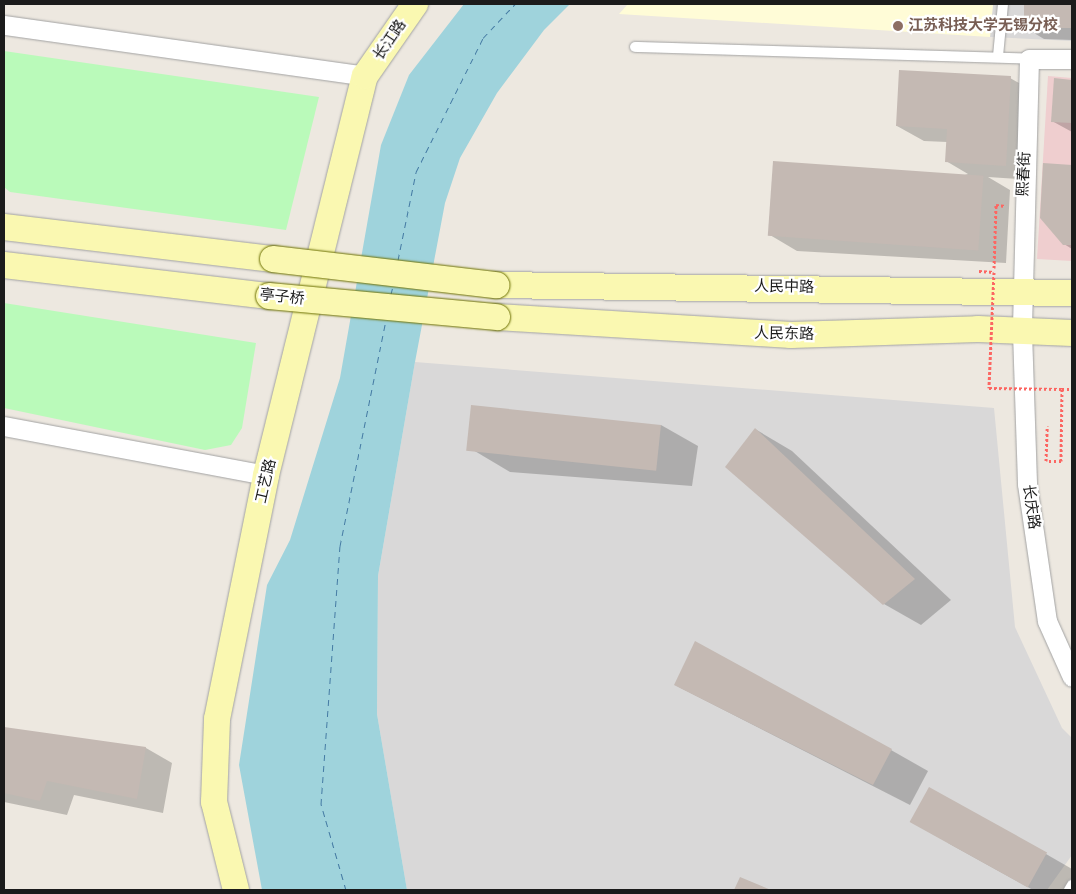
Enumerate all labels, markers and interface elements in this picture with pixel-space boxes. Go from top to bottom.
street label: 长江路 [370,16,410,64]
place label: 江苏科技大学无锡分校 [908,17,1058,35]
marker: 江苏科技大学无锡分校 [892,20,904,32]
street label: 熙春街 [1014,151,1034,197]
street label: 人民中路 [754,277,814,297]
street label: 亭子桥 [259,286,305,308]
street label: 人民东路 [754,324,814,344]
street label: 工艺路 [252,457,280,505]
street label: 长庆路 [1019,483,1043,531]

